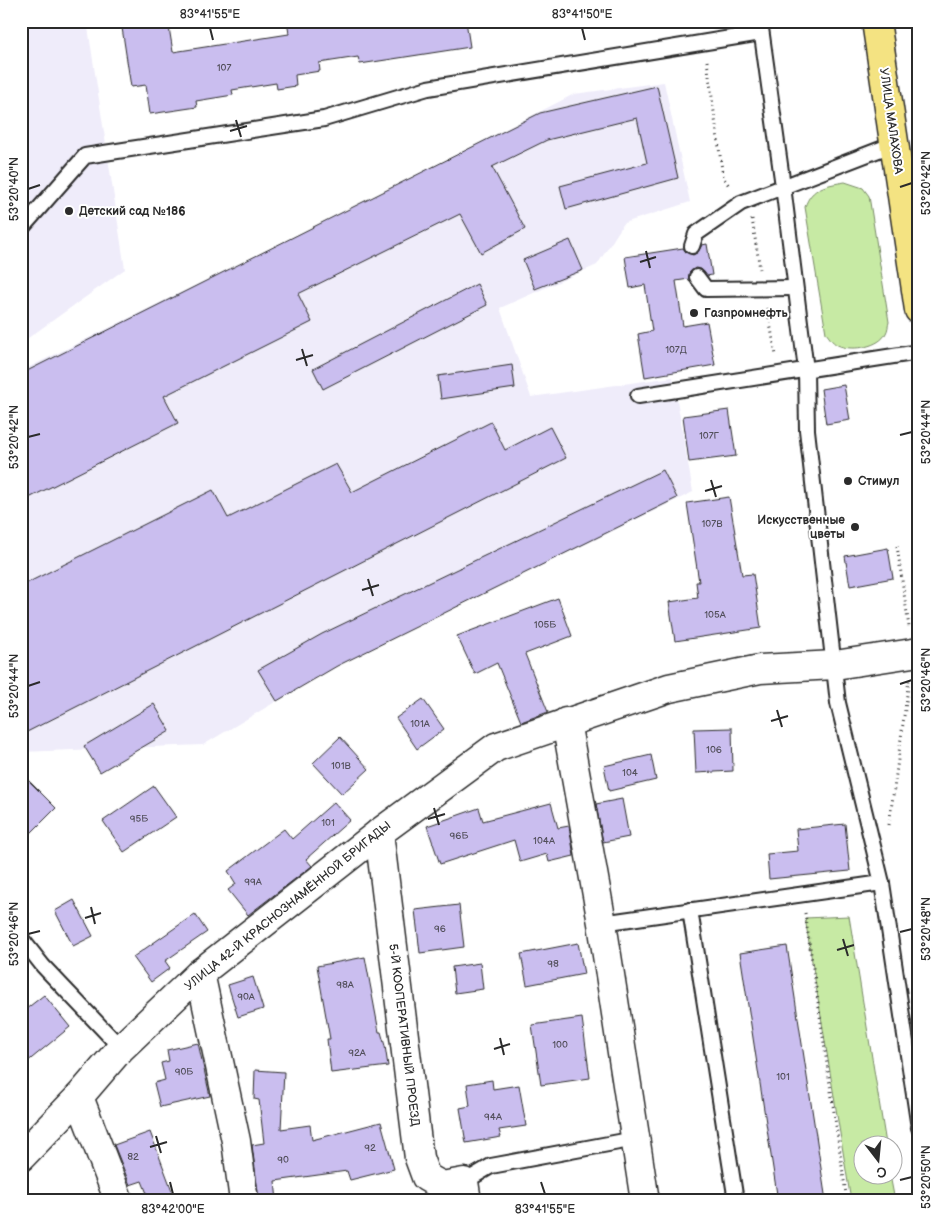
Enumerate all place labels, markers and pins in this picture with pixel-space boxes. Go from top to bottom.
place label: Детский сад №186 [79,204,185,219]
marker: Детский сад №186 [63,205,75,217]
place label: Газпромнефть [704,306,788,321]
marker: Газпромнефть [688,307,700,319]
place label: Стимул [858,474,900,489]
marker: Стимул [842,475,854,487]
place label: Искусственные цветы [757,513,845,542]
marker: Искусственные цветы [849,521,861,533]

